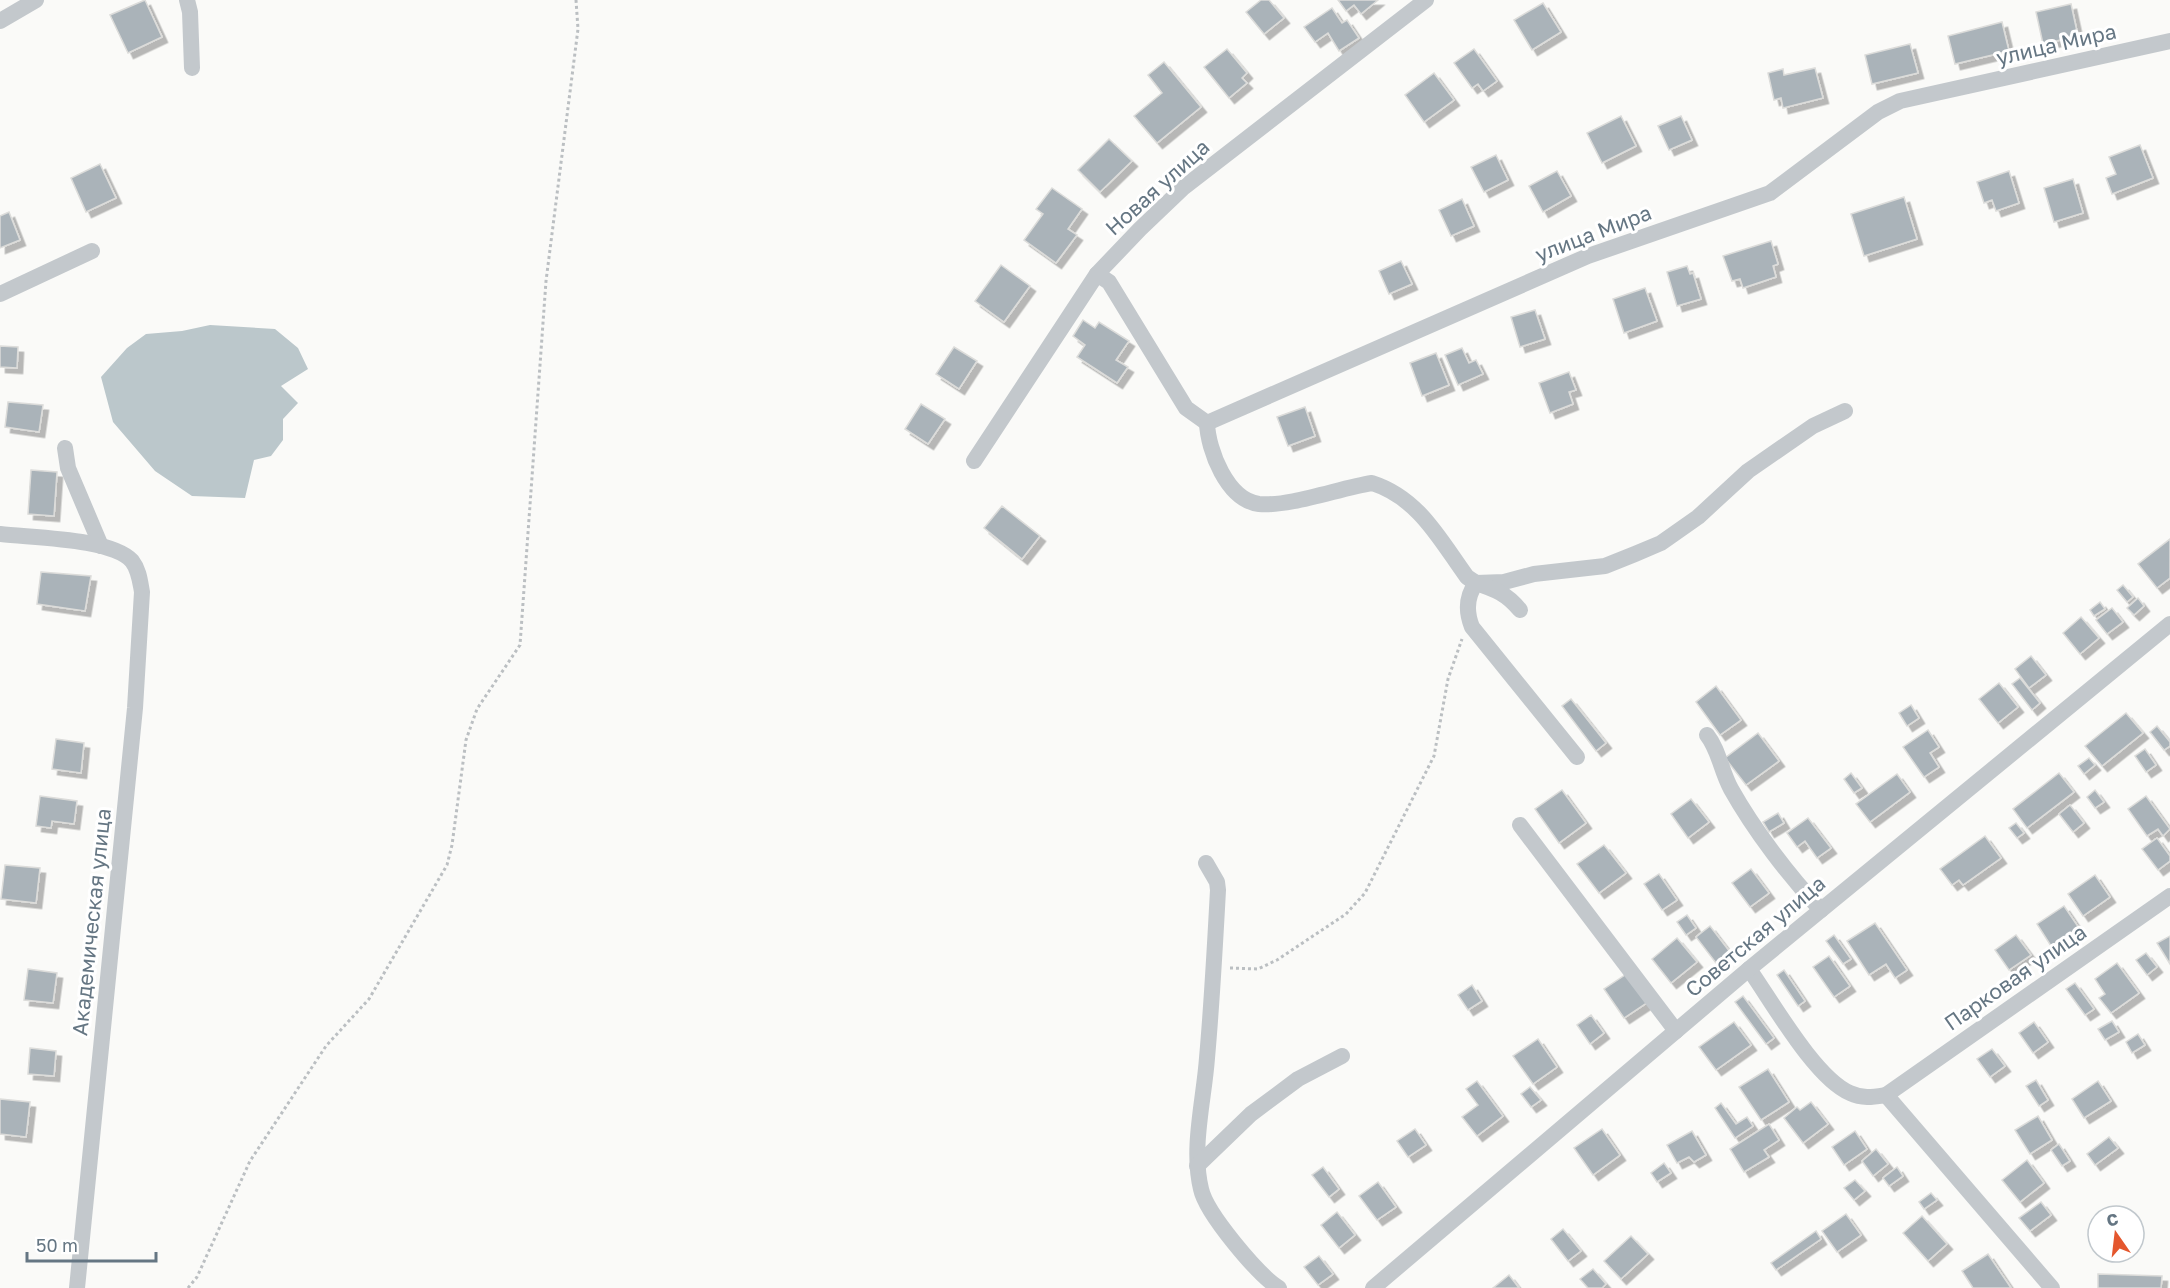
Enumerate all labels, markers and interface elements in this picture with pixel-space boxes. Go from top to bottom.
street label: улица Мира [1993,18,2119,70]
street label: Новая улица [1100,133,1214,241]
street label: улица Мира [1531,199,1655,267]
street label: Академическая улица [66,807,116,1037]
street label: Советская улица [1680,870,1830,1002]
street label: Парковая улица [1939,918,2091,1036]
north arrow [2086,1204,2146,1264]
text: С [2104,1208,2120,1231]
scale bar [27,1225,156,1263]
text: 50 m [36,1234,78,1256]

